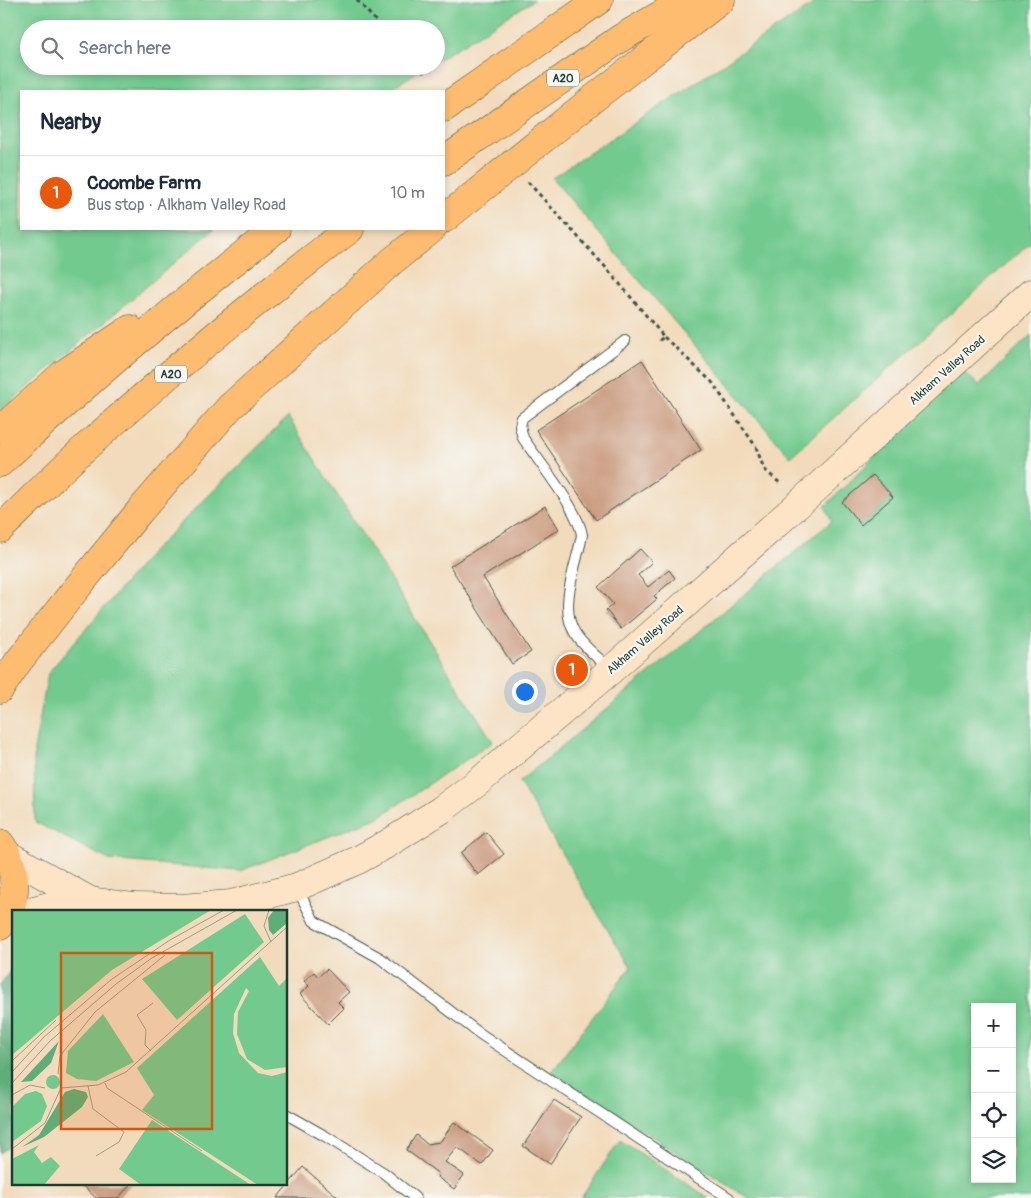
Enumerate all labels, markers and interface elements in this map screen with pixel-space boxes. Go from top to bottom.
search box [20,20,445,75]
icon: search [38,34,66,62]
text: Search here [78,36,171,60]
road number: A20 [547,70,579,86]
text: Nearby [40,109,101,136]
text: Coombe Farm [87,171,201,195]
text: 1 [53,183,59,203]
text: 10 m [390,183,425,203]
text: Bus stop · Alkham Valley Road [87,195,286,215]
street label: Alkham Valley Road [906,332,989,408]
road number: A20 [155,366,187,382]
street label: Alkham Valley Road [604,603,687,678]
pin: 1 [556,651,588,689]
your location [512,679,538,705]
inset map [12,910,288,1186]
map controls [971,1003,1016,1183]
button: + [971,1003,1016,1048]
button: − [971,1048,1016,1093]
button: locate [971,1093,1016,1138]
button: layers [971,1138,1016,1183]

